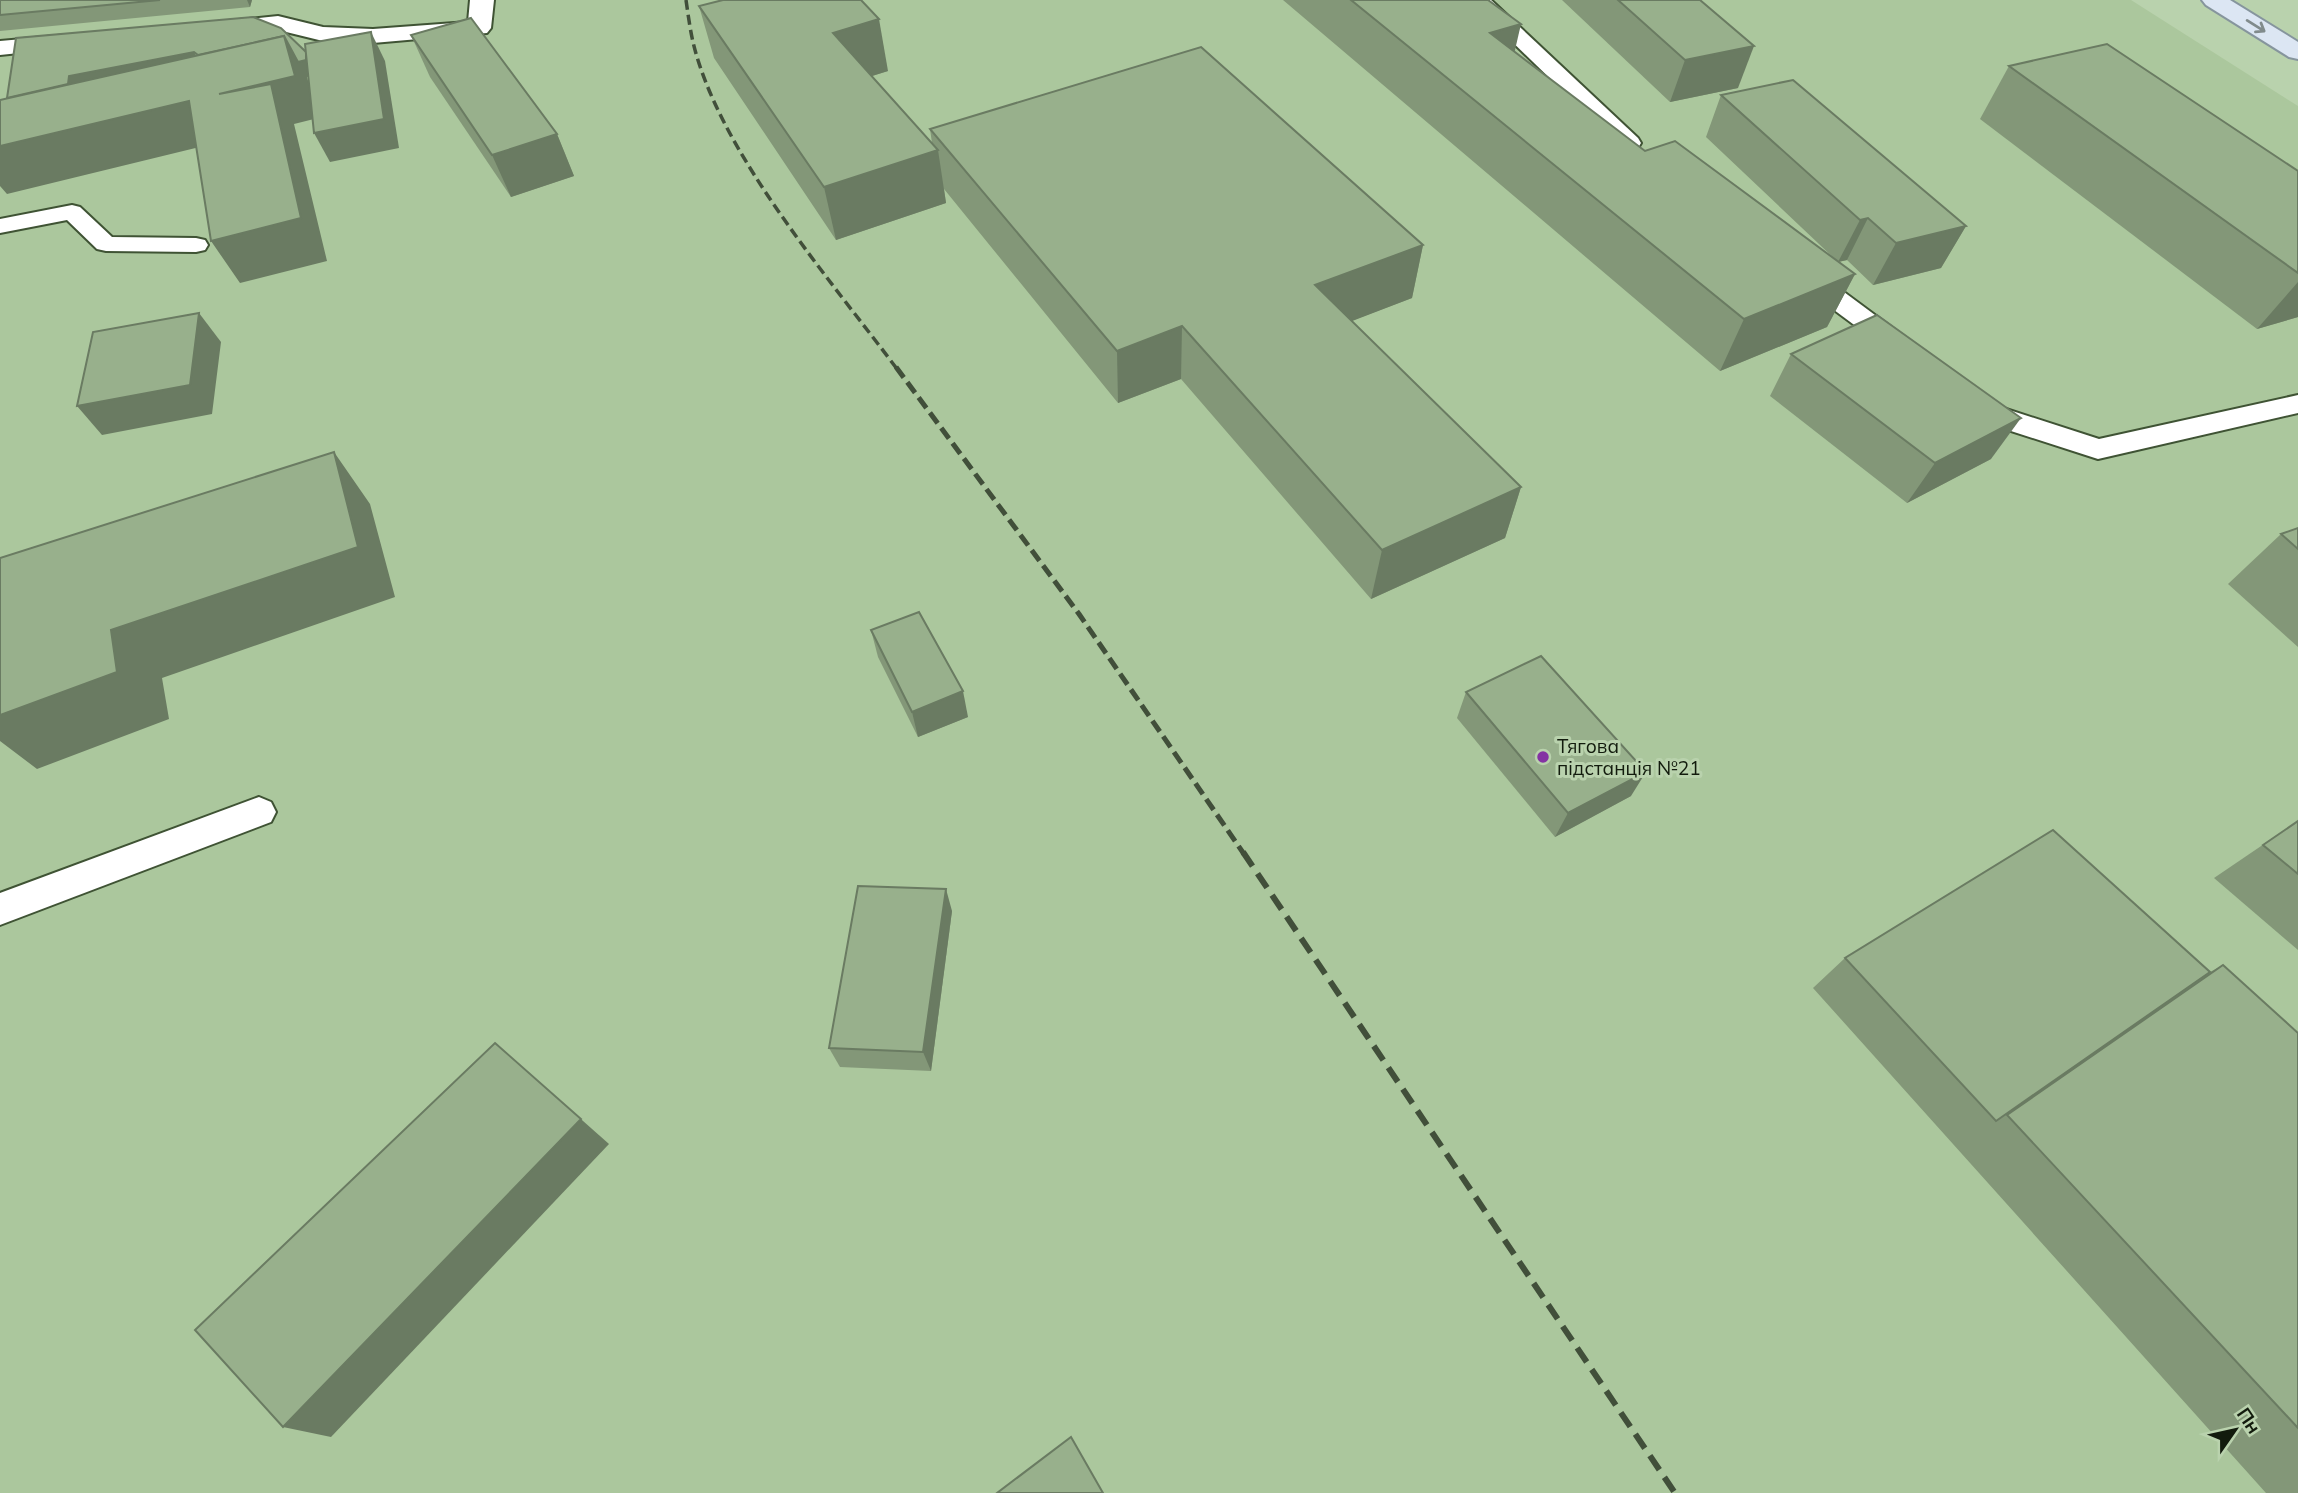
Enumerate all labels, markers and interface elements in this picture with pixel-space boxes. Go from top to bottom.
one-way arrow [2245,19,2265,33]
place label: Тягова пiдстанцiя №21 [1557,734,1701,780]
marker: Тягова пiдстанцiя №21 [1535,749,1551,765]
north arrow [2200,1395,2270,1465]
text: Пн [2232,1403,2266,1438]

